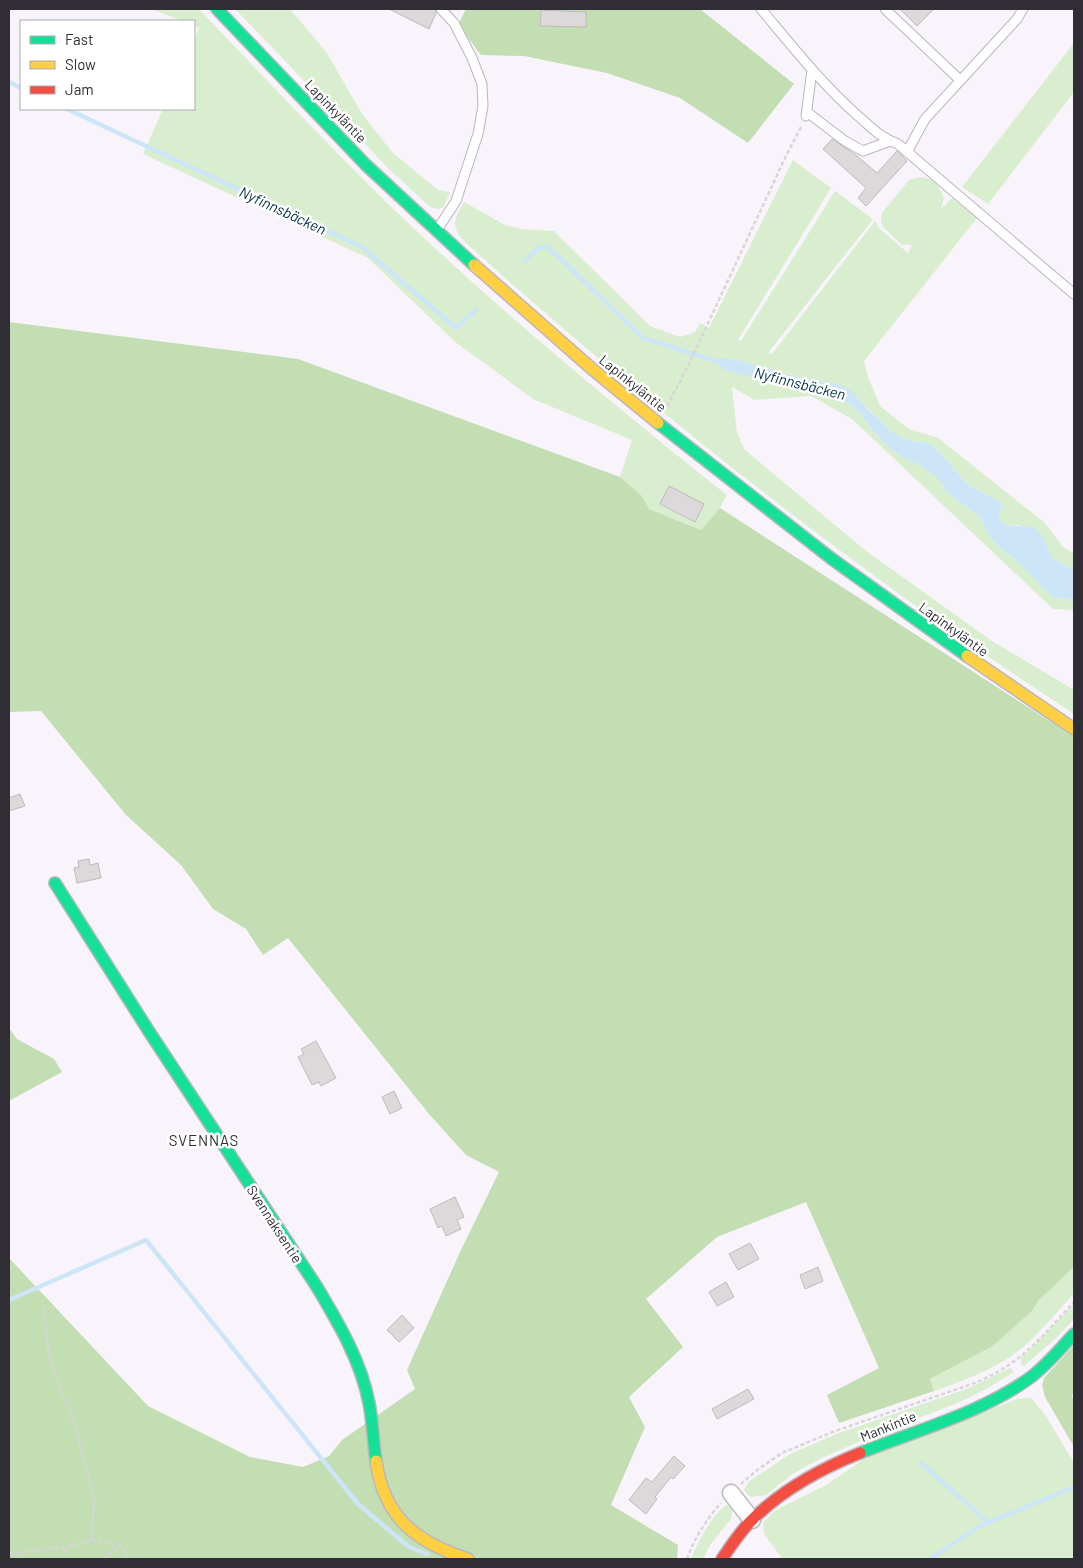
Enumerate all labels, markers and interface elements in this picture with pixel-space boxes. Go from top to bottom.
legend [20,20,195,110]
text: Fast [65,30,93,48]
text: Slow [65,55,96,73]
street label: Lapinkyläntie [302,76,370,146]
text: Jam [65,80,94,98]
water label: Nyfinnsbäcken [237,182,329,238]
street label: Lapinkyläntie [596,351,670,415]
water label: Nyfinnsbäcken [752,363,848,403]
street label: Lapinkyläntie [916,598,992,660]
district label: SVENNAS [169,1131,239,1149]
street label: Svennaksentie [244,1182,306,1266]
street label: Mankintie [857,1407,919,1445]

